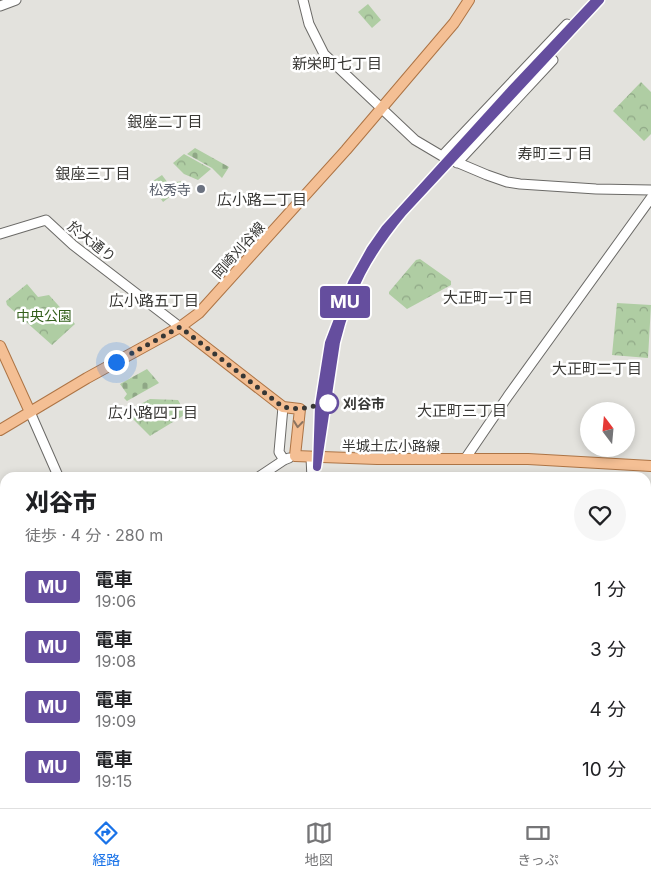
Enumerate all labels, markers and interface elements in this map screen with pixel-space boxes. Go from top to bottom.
district label: 新栄町七丁目 [292,54,382,73]
district label: 銀座二丁目 [127,112,203,131]
district label: 寿町三丁目 [517,144,593,163]
district label: 銀座三丁目 [55,164,131,183]
place label: 松秀寺 [149,181,191,198]
marker: 松秀寺 [195,183,207,195]
district label: 広小路二丁目 [217,190,307,209]
street label: 於大通り [65,217,119,265]
street label: 岡崎刈谷線 [208,218,268,282]
line badge: MU [322,286,368,318]
district label: 大正町一丁目 [443,288,533,307]
district label: 広小路五丁目 [109,291,199,310]
text: MU [330,291,360,312]
park label: 中央公園 [16,307,72,324]
your location [104,350,129,375]
district label: 大正町二丁目 [552,359,642,378]
marker: 刈谷市 [317,392,339,414]
place label: 刈谷市 [343,395,385,412]
district label: 大正町三丁目 [417,401,507,420]
north arrow [580,402,635,458]
map controls [580,402,635,457]
district label: 広小路四丁目 [108,403,198,422]
one-way arrow [293,421,304,429]
street label: 半城土広小路線 [342,437,440,454]
text: 刈谷市 [25,488,97,517]
button: heart [574,489,626,541]
text: 徒歩 · 4 分 · 280 m [25,525,163,545]
text: 電車 [95,568,133,591]
text: MU [38,576,67,597]
text: 1 分 [594,578,626,601]
text: 19:06 [95,591,136,611]
text: 電車 [95,628,133,651]
text: MU [38,636,67,657]
text: 3 分 [590,638,626,661]
text: 19:08 [95,651,136,671]
text: 電車 [95,688,133,711]
text: MU [38,696,67,717]
text: 4 分 [589,698,626,721]
text: 19:09 [95,711,136,731]
text: 電車 [95,748,133,771]
text: MU [38,756,67,777]
text: 10 分 [582,758,626,781]
text: 19:15 [95,771,132,791]
tab: 経路 [92,819,120,869]
tab: 地図 [305,819,333,869]
tab: きっぷ [517,819,559,869]

